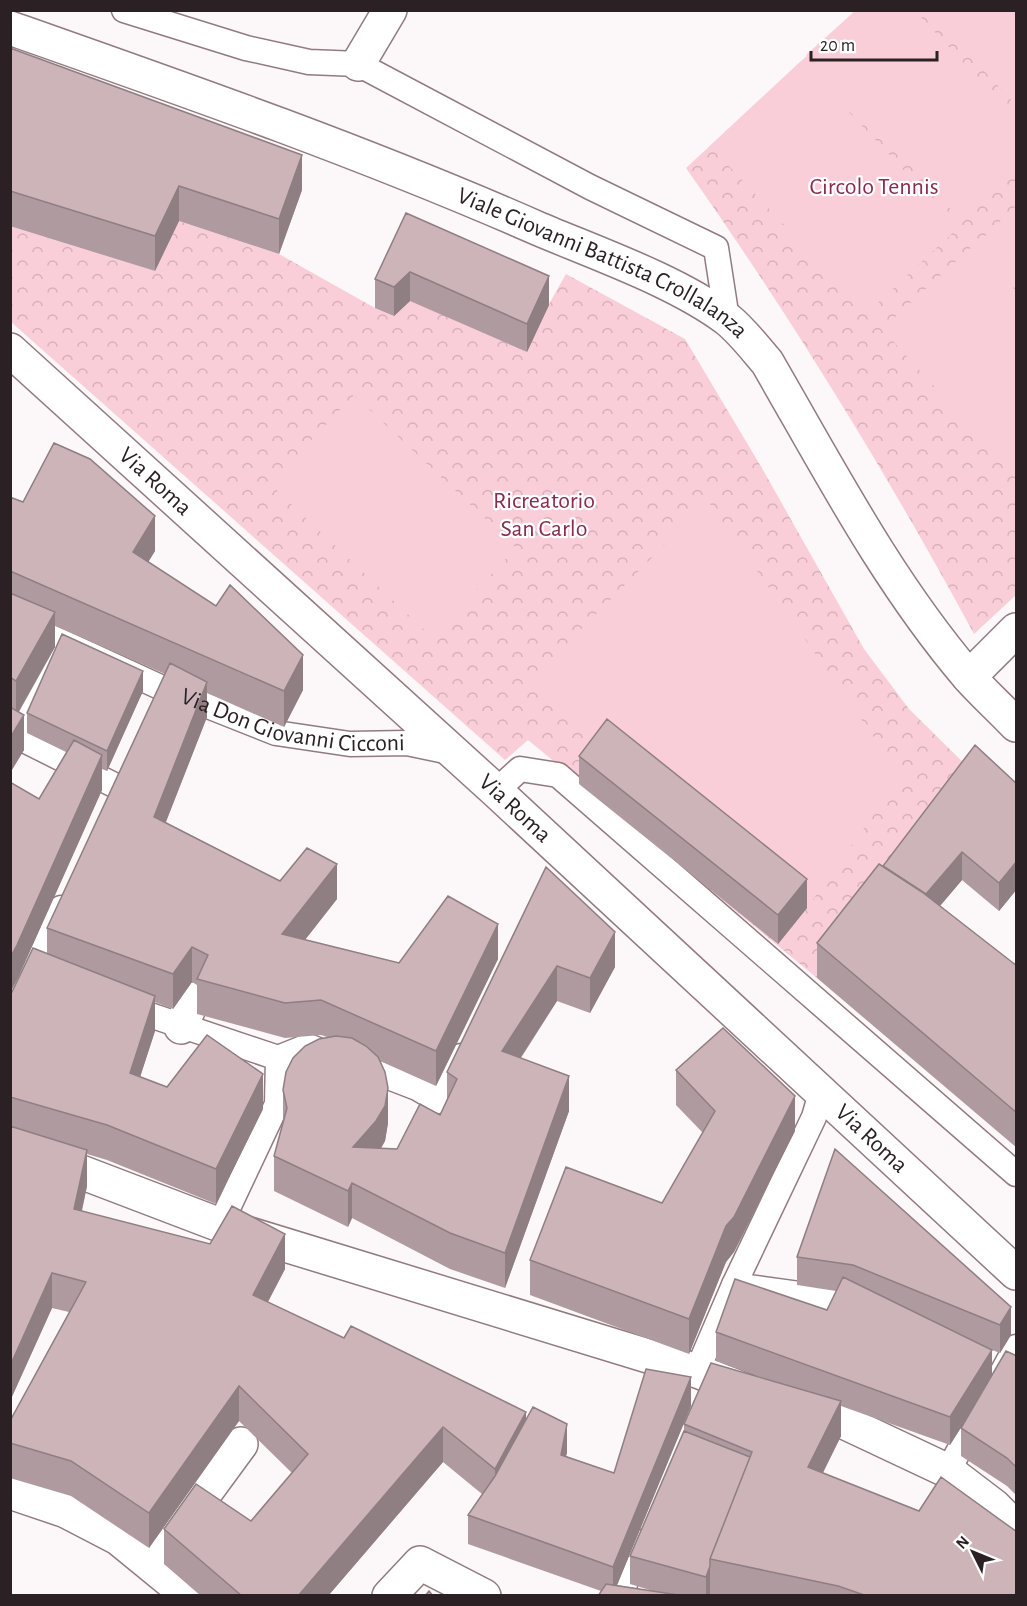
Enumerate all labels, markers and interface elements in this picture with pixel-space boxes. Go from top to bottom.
scale bar [811,24,937,62]
text: 20 m [820,37,855,55]
park label: Circolo Tennis [809,175,939,199]
street label: Viale Giovanni Battista Crollalanza [454,184,752,343]
street label: Via Roma [114,443,196,520]
park label: Ricreatorio San Carlo [493,489,595,541]
street label: Via Don Giovanni Cicconi [177,684,405,756]
street label: Via Roma [474,770,556,847]
street label: Via Roma [831,1100,912,1178]
north arrow [943,1522,1003,1582]
text: N [953,1533,972,1552]

